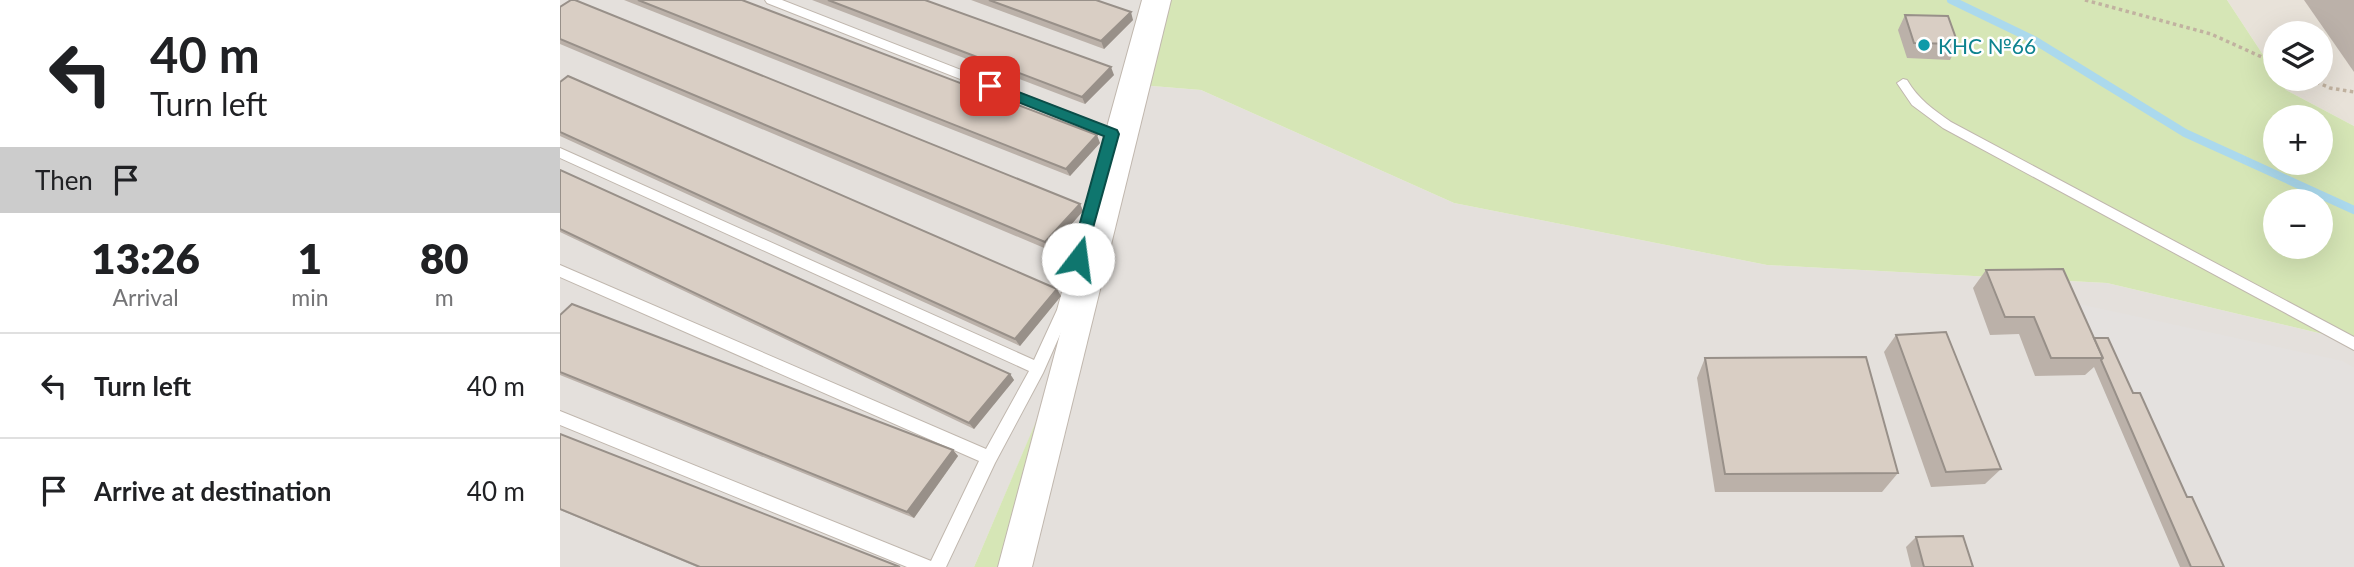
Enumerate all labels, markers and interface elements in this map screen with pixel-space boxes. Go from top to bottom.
map controls [2263,21,2333,259]
button: layers [2263,21,2333,91]
text: 40 m [150,25,260,83]
icon: left [35,28,126,119]
place label: КНС №66 [1938,33,2036,58]
marker: КНС №66 [1916,37,1932,53]
pin [960,56,1020,116]
icon: arrive [971,67,1009,105]
text: Turn left [150,84,267,123]
button: + [2263,105,2333,175]
icon: arrive [107,161,145,199]
text: Then [35,164,93,196]
button: − [2263,189,2333,259]
position arrow [1041,222,1115,296]
text: 13:26 [91,233,200,283]
text: 1 [298,233,322,283]
text: 80 [420,233,469,283]
text: Arrival [113,283,179,311]
text: min [291,283,329,311]
text: m [435,283,454,311]
icon: left [35,367,73,405]
text: Turn left [94,370,191,402]
text: 40 m [467,370,525,402]
icon: arrive [35,472,73,510]
text: Arrive at destination [94,475,331,507]
text: 40 m [467,475,525,507]

